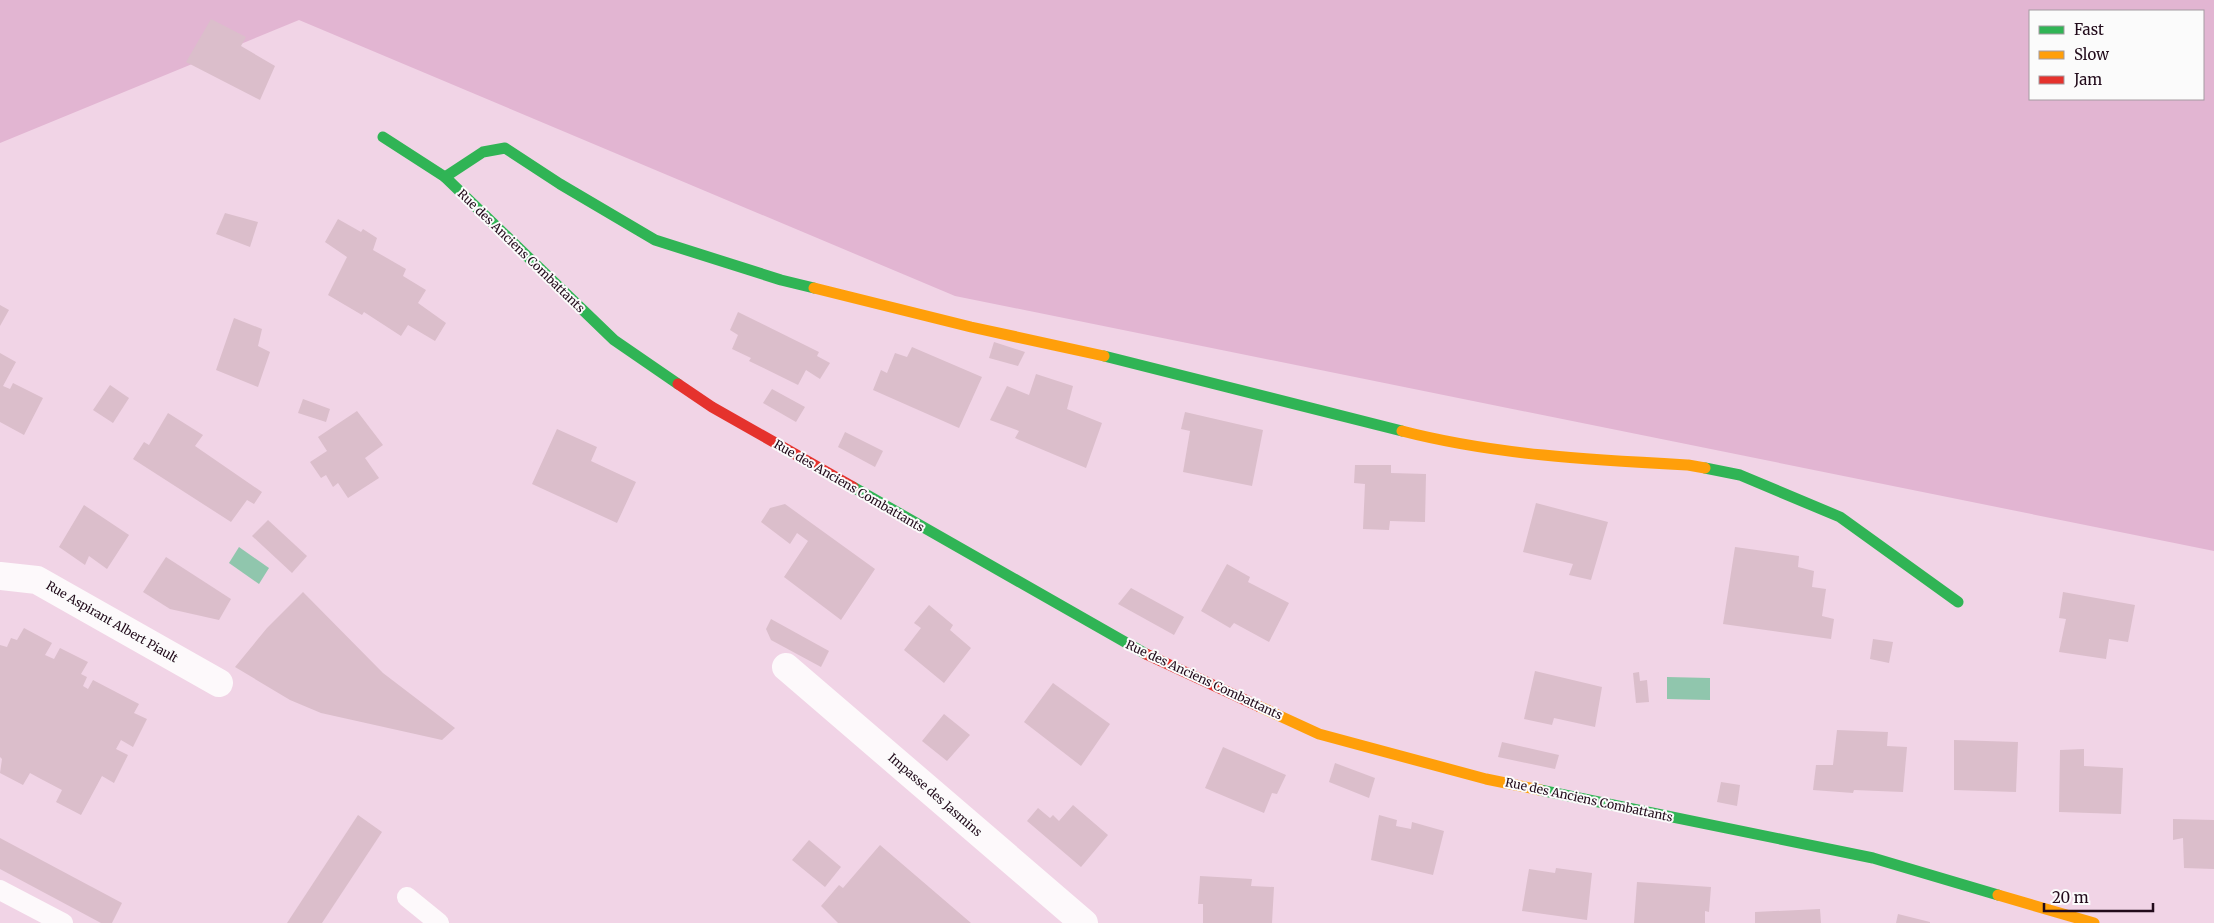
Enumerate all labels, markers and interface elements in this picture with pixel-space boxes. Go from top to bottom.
legend [2029,10,2204,100]
text: Fast [2074,20,2104,39]
text: Slow [2074,45,2109,64]
text: Jam [2073,70,2102,89]
street label: Rue des Anciens Combattants [455,186,588,315]
street label: Rue des Anciens Combattants [771,436,927,535]
street label: Rue Aspirant Albert Piault [44,578,181,666]
street label: Rue des Anciens Combattants [1124,637,1285,723]
street label: Impasse des Jasmins [885,750,985,839]
street label: Rue des Anciens Combattants [1504,774,1674,825]
scale bar [2044,880,2153,912]
text: 20 m [2052,888,2089,907]

